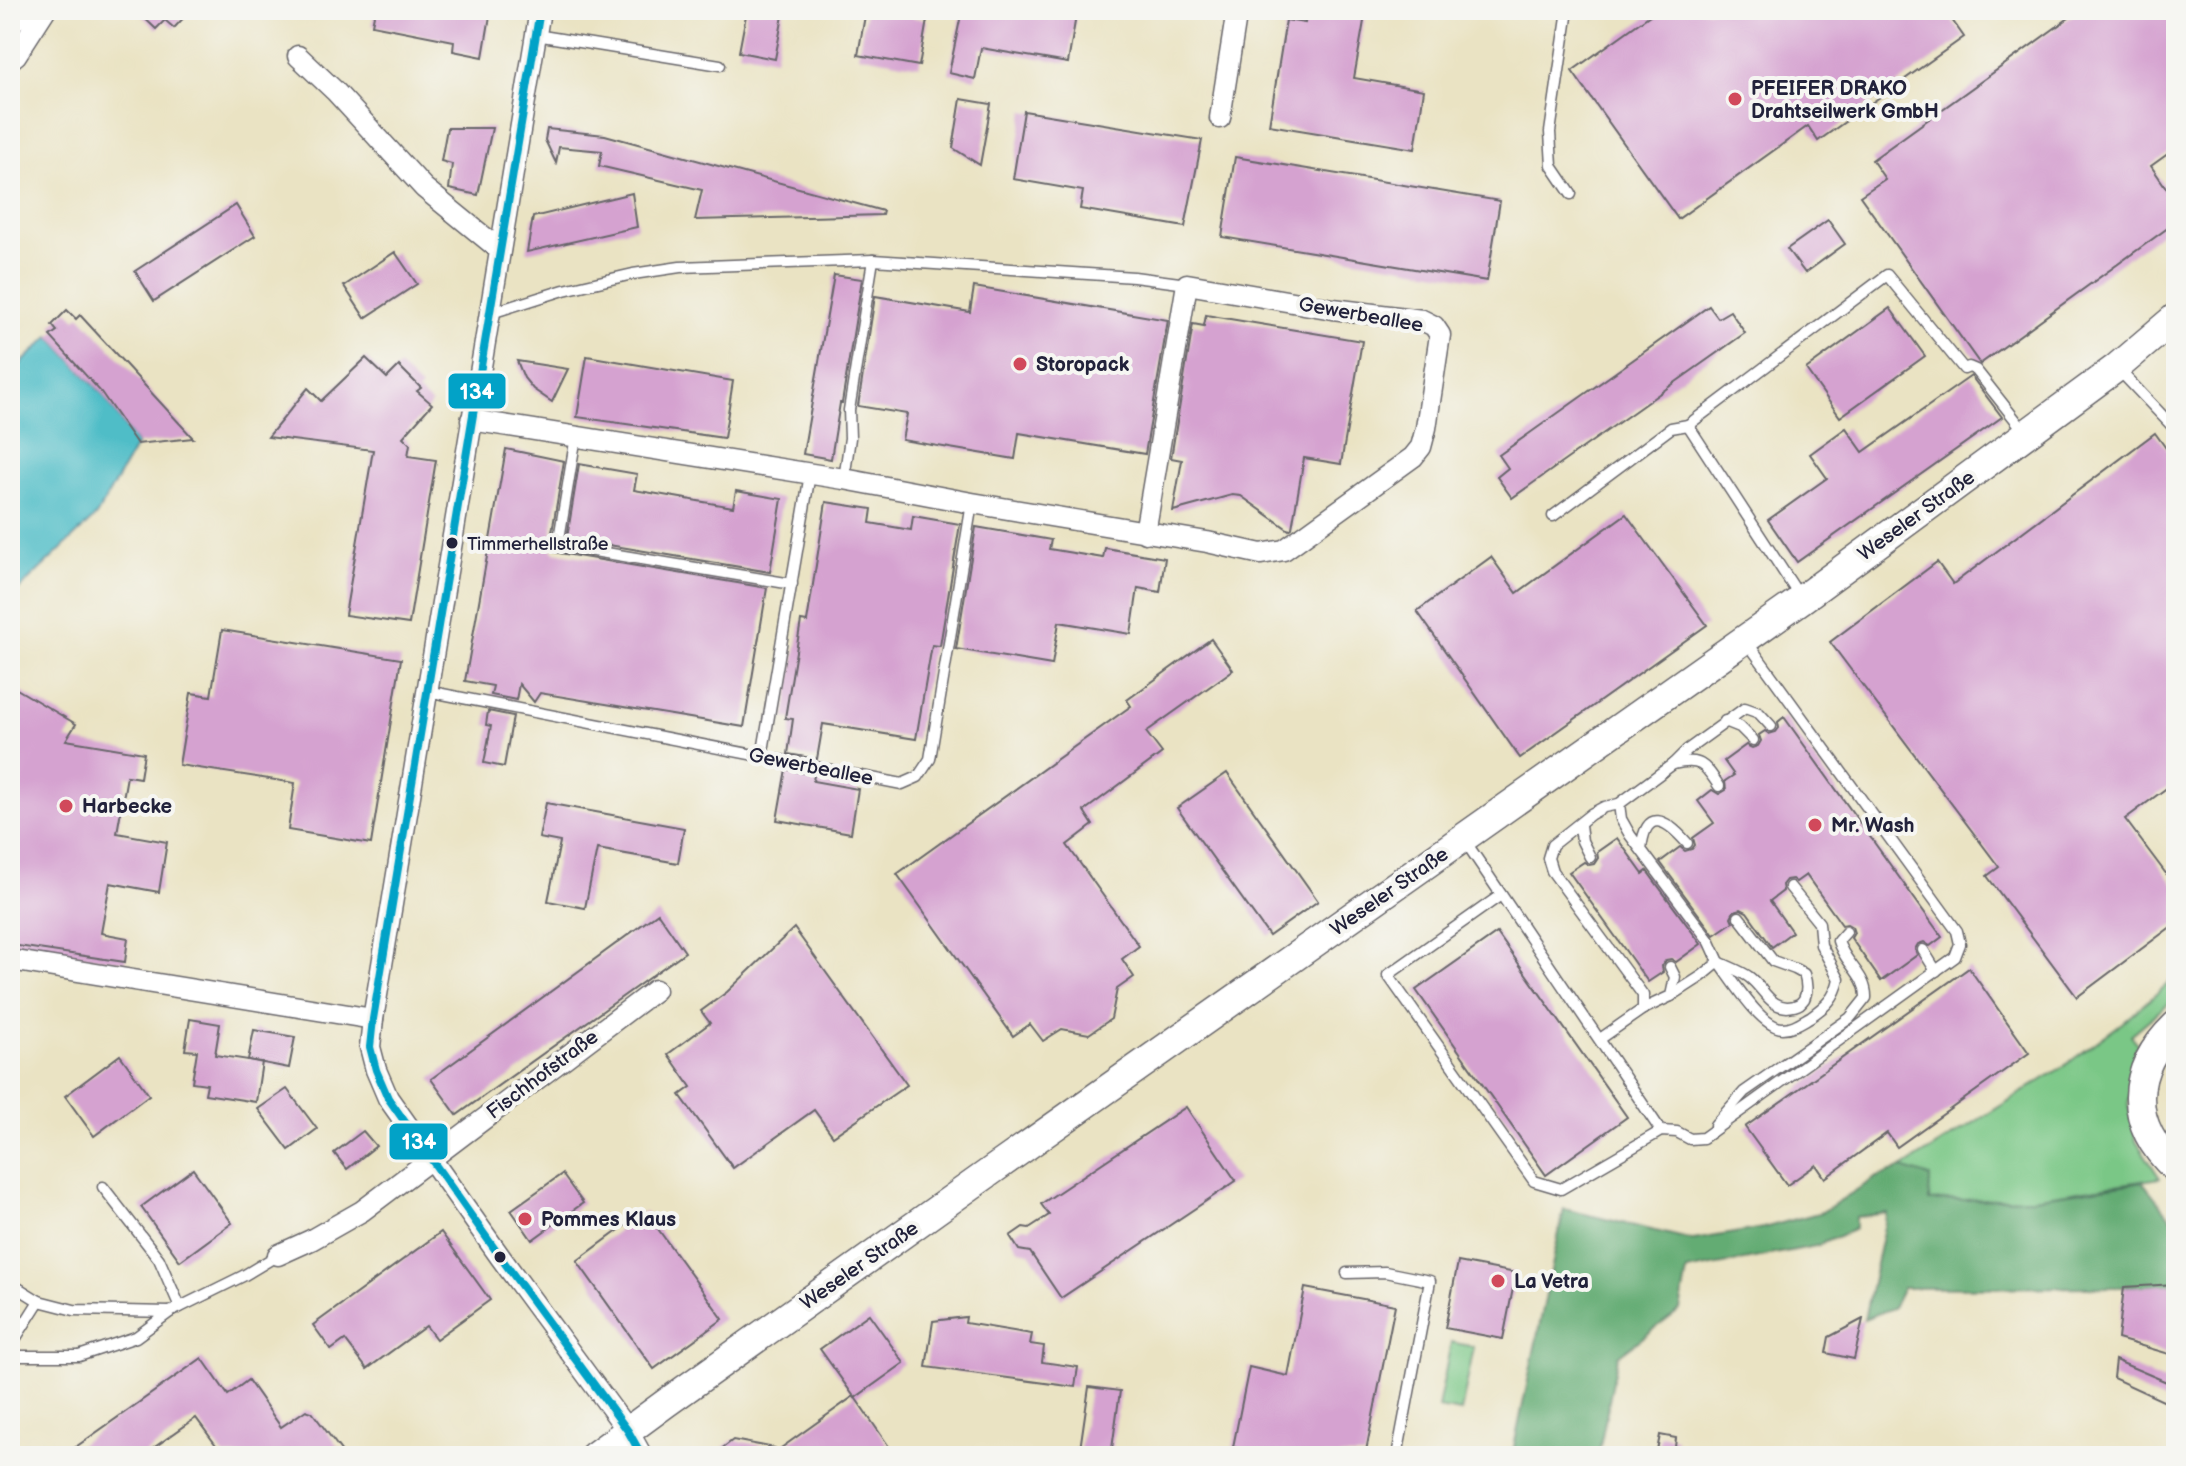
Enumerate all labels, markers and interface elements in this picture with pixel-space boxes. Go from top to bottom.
place label: PFEIFER DRAKO Drahtseilwerk GmbH [1751,77,1939,124]
marker: PFEIFER DRAKO Drahtseilwerk GmbH [1726,90,1744,108]
street label: Gewerbeallee [1297,292,1425,338]
place label: Storopack [1036,353,1130,377]
marker: Storopack [1011,355,1029,373]
line badge: 134 [447,372,507,410]
text: 134 [459,379,495,406]
street label: Weseler Straße [1853,465,1980,566]
place label: Timmerhellstraße [467,534,609,555]
marker: Timmerhellstraße [444,535,460,551]
street label: Gewerbeallee [747,743,875,791]
place label: Harbecke [82,795,172,819]
marker: Harbecke [57,797,75,815]
place label: Mr. Wash [1831,814,1914,838]
marker: Mr. Wash [1806,816,1824,834]
street label: Weseler Straße [1326,842,1453,941]
street label: Fischhofstraße [482,1025,603,1125]
line badge: 134 [388,1122,449,1161]
text: 134 [401,1129,437,1156]
place label: Pommes Klaus [541,1208,676,1232]
marker: Pommes Klaus [516,1210,534,1228]
street label: Weseler Straße [796,1216,923,1315]
unlabelled marker [492,1249,508,1265]
place label: La Vetra [1514,1270,1589,1294]
marker: La Vetra [1489,1272,1507,1290]

